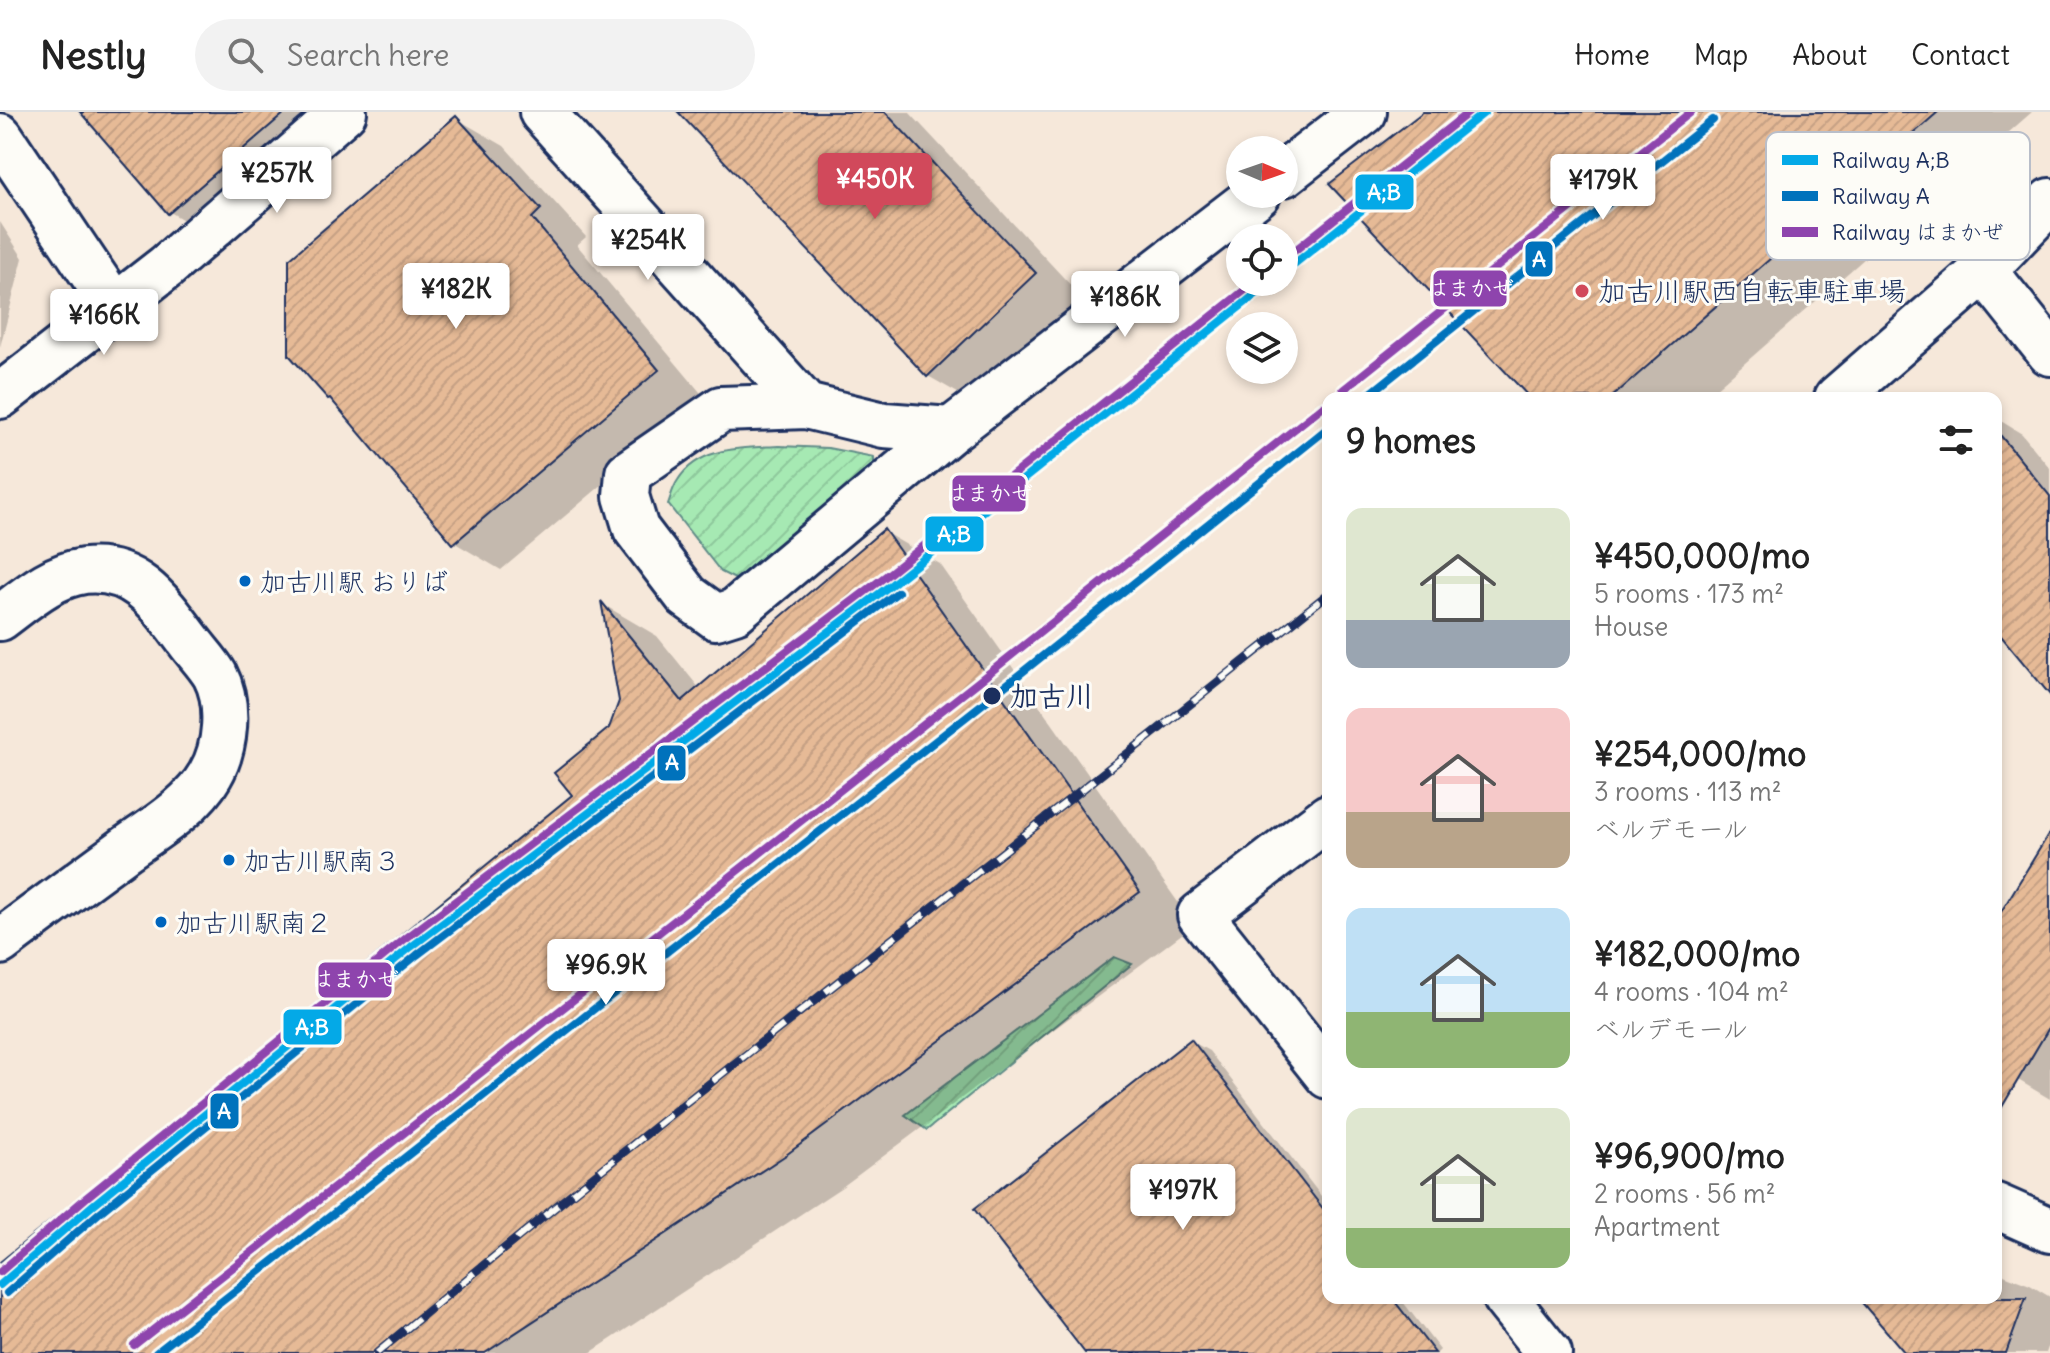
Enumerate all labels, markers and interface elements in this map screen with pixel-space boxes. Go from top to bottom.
search box [195,19,755,91]
text: Nestly [40,32,147,79]
icon: search [223,33,267,77]
text: Search here [287,36,449,74]
text: Home [1574,37,1650,73]
text: Map [1694,37,1748,73]
text: About [1792,37,1867,73]
text: Contact [1911,37,2010,73]
legend [1766,132,2030,260]
north arrow [1226,136,1298,208]
map controls [1226,136,1298,384]
text: Railway A;B [1832,146,1950,174]
pin: ¥257K [221,147,333,215]
pin: ¥450K [819,153,931,221]
pin: ¥179K [1547,154,1659,222]
text: ¥257K [240,156,314,189]
text: ¥450K [836,162,914,195]
text: ¥179K [1568,163,1638,196]
line badge: A;B [1354,173,1415,211]
text: A;B [1367,178,1401,206]
text: Railway A [1832,182,1930,210]
pin: ¥254K [592,214,704,282]
text: Railway はまかぜ [1832,218,2004,246]
text: ¥254K [610,223,686,256]
button: locate [1226,224,1298,296]
line badge: A [1524,240,1554,278]
text: A [1532,245,1546,273]
pin: ¥182K [400,263,512,331]
line badge: はまかぜ [1432,269,1508,308]
pin: ¥186K [1069,271,1181,339]
text: ¥182K [421,272,491,305]
place label: 加古川駅西自転車駐車場 [1598,273,1906,309]
text: はまかぜ [1426,274,1514,302]
text: ¥186K [1089,280,1161,313]
marker: 加古川駅西自転車駐車場 [1573,282,1591,300]
pin: ¥166K [48,289,160,357]
text: ¥166K [68,298,140,331]
button: layers [1226,312,1298,384]
icon: filters [1934,418,1978,462]
text: 9 homes [1346,419,1476,462]
line badge: はまかぜ [951,474,1027,513]
text: はまかぜ [945,479,1033,507]
line badge: A;B [924,515,985,553]
text: A;B [937,520,971,548]
text: ¥450,000/mo [1594,534,1810,577]
icon: home [1410,540,1506,636]
place label: 加古川駅 おりば [260,565,448,598]
marker: 加古川駅 おりば [237,573,253,589]
text: 5 rooms · 173 m² [1594,577,1784,610]
text: House [1594,610,1668,643]
place label: 加古川 [1010,678,1094,714]
marker: 加古川 [981,685,1003,707]
text: ¥254,000/mo [1594,732,1806,775]
icon: home [1410,740,1506,836]
line badge: A [656,744,687,782]
text: A [665,748,679,776]
text: 3 rooms · 113 m² [1594,775,1781,808]
text: ベルデモール [1594,812,1748,845]
place label: 加古川駅南３ [244,844,400,877]
marker: 加古川駅南３ [221,852,237,868]
place label: 加古川駅南２ [176,906,332,939]
marker: 加古川駅南２ [153,914,169,930]
text: ¥182,000/mo [1594,932,1800,975]
pin: ¥96.9K [541,939,671,1007]
icon: home [1410,940,1506,1036]
text: ¥96.9K [565,948,647,981]
line badge: はまかぜ [317,961,393,999]
text: はまかぜ [311,965,399,993]
text: 4 rooms · 104 m² [1594,975,1789,1008]
line badge: A;B [282,1008,343,1046]
text: ベルデモール [1594,1012,1748,1045]
text: A;B [295,1013,329,1041]
line badge: A [209,1092,240,1130]
text: A [217,1097,231,1125]
text: ¥96,900/mo [1594,1134,1785,1177]
icon: home [1410,1140,1506,1236]
pin: ¥197K [1127,1164,1239,1232]
text: ¥197K [1148,1173,1218,1206]
text: 2 rooms · 56 m² [1594,1177,1775,1210]
text: Apartment [1594,1210,1720,1243]

